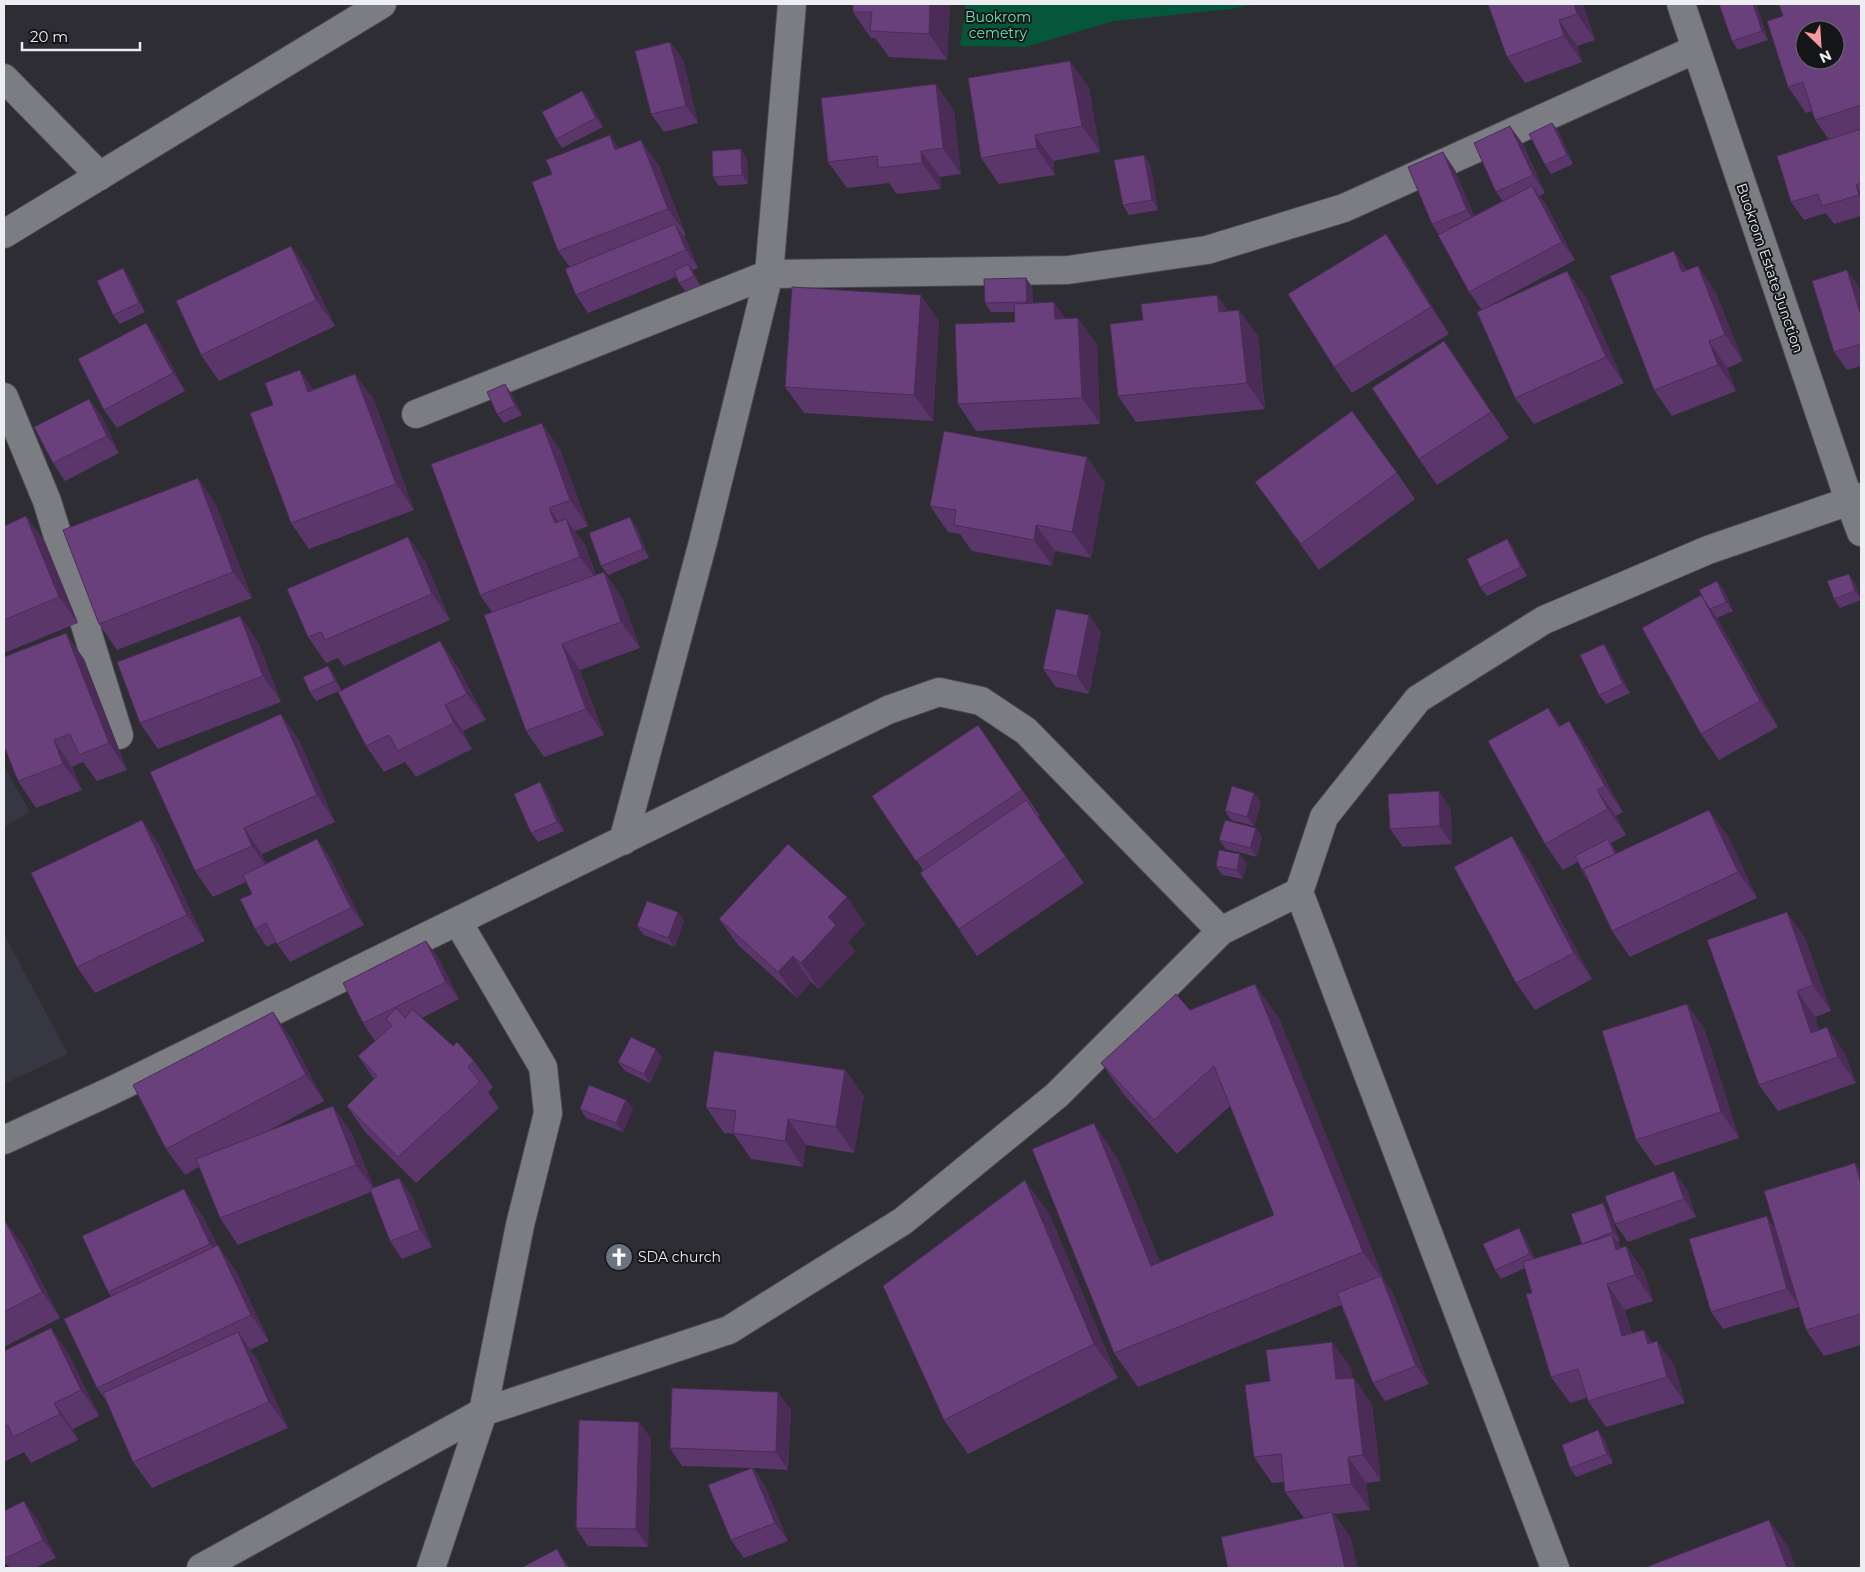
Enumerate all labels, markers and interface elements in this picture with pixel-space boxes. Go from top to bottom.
park label: Buokrom cemetry [965,8,1031,42]
scale bar [22,20,140,52]
north arrow [1795,20,1845,70]
text: 20 m [30,27,68,46]
text: N [1817,46,1834,67]
street label: Buokrom Estate Junction [1732,181,1808,355]
church icon: SDA church [604,1242,634,1272]
place label: SDA church [638,1248,721,1266]

